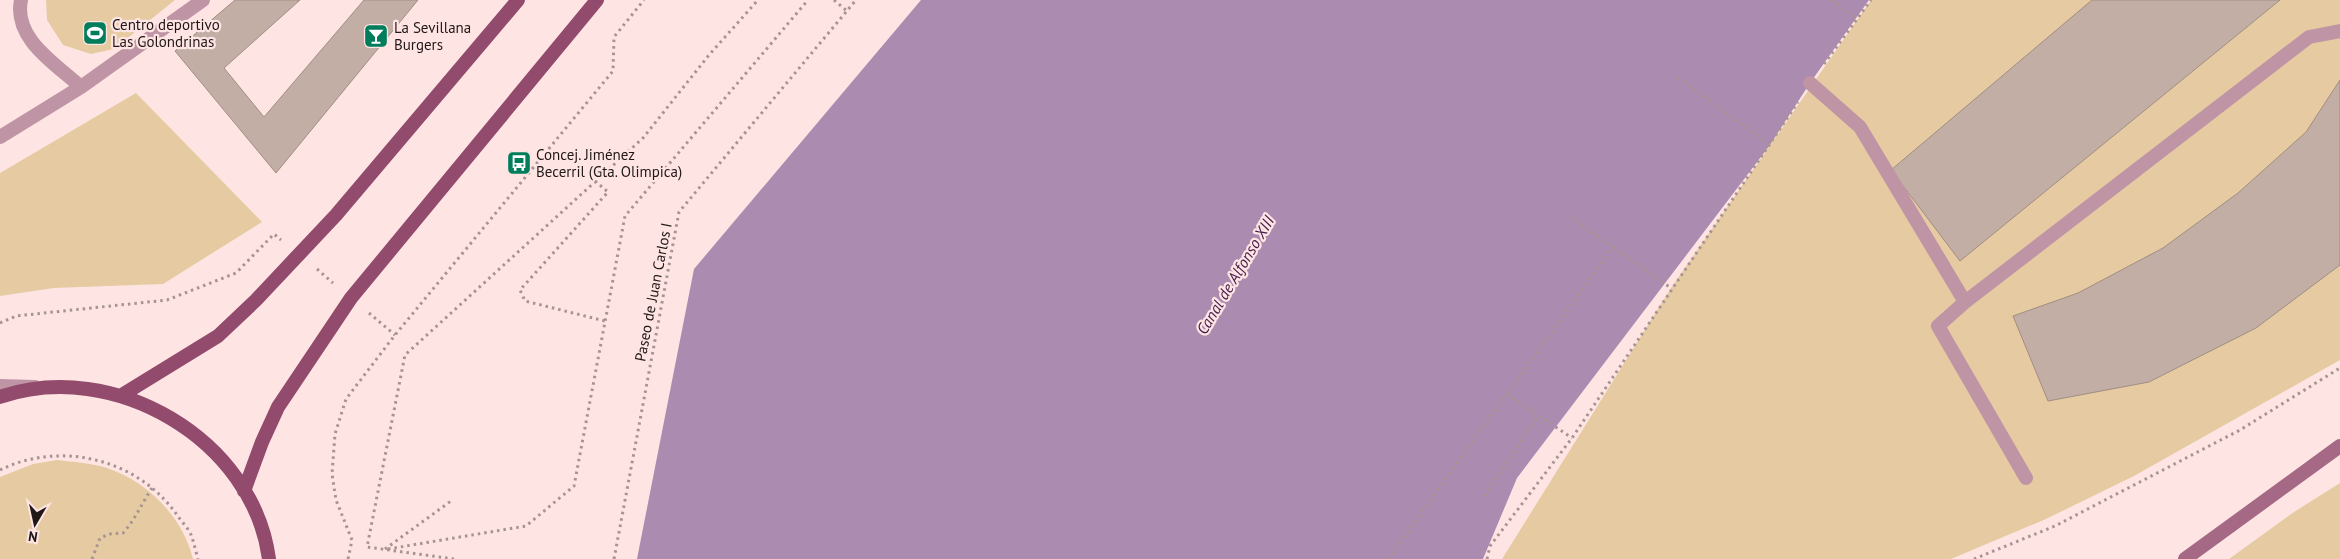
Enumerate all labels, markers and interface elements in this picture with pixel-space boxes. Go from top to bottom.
place label: Centro deportivo Las Golondrinas [112,15,220,51]
place label: La Sevillana Burgers [394,18,471,54]
sports icon: Centro deportivo Las Golondrinas [82,20,108,46]
bar icon: La Sevillana Burgers [363,23,389,49]
place label: Concej. Jiménez Becerril (Gta. Olimpica) [536,145,682,181]
bus stop icon: Concej. Jiménez Becerril (Gta. Olimpica) [506,150,532,176]
water label: Canal de Alfonso XIII [1192,212,1279,338]
street label: Paseo de Juan Carlos I [630,221,676,363]
north arrow [10,499,60,549]
text: N [27,527,39,546]

